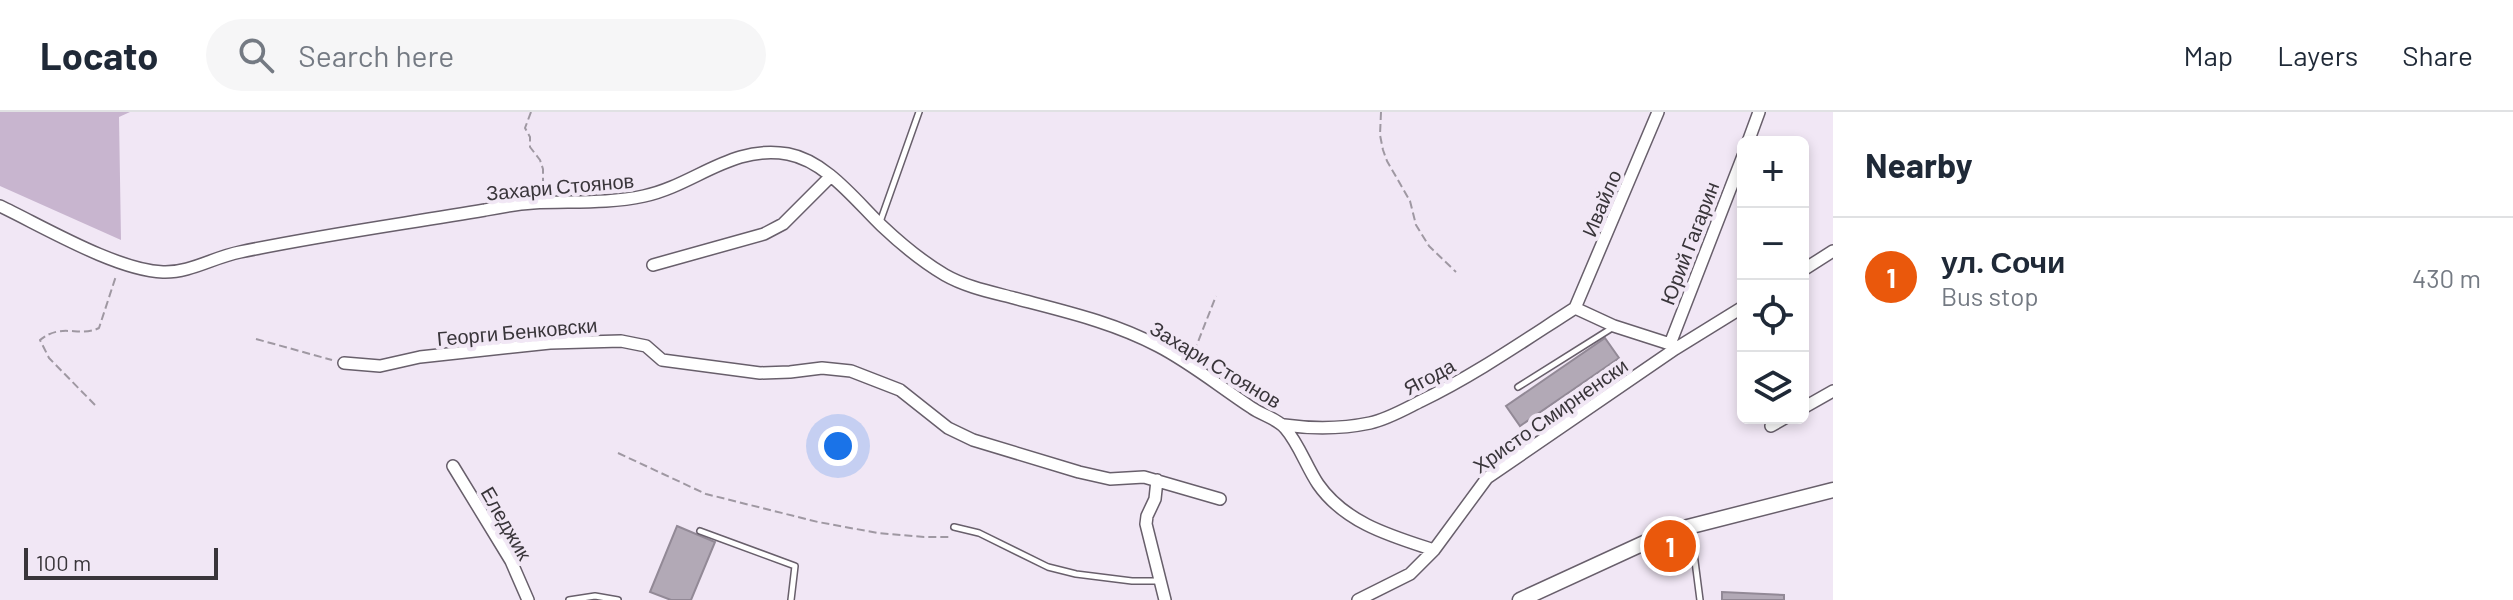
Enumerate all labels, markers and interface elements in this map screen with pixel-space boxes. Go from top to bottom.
search box [206,19,766,91]
text: Locato [40,32,158,78]
icon: search [234,33,278,77]
text: Search here [298,37,454,73]
text: Map [2183,38,2233,72]
text: Layers [2277,38,2358,72]
text: Share [2402,38,2473,72]
map controls [1737,136,1809,424]
button: + [1737,136,1809,208]
text: Nearby [1865,144,1973,185]
street label: Ивайло [1576,166,1626,240]
street label: Захари Стоянов [485,168,635,204]
street label: Юрий Гагарин [1655,178,1723,308]
button: − [1737,208,1809,280]
text: ул. Сочи [1941,243,2066,279]
text: 1 [1886,262,1896,293]
text: 430 m [2412,262,2481,293]
button: locate [1737,280,1809,352]
text: Bus stop [1941,280,2039,311]
street label: Георги Бенковски [436,312,598,350]
street label: Захари Стоянов [1146,315,1286,413]
street label: Ягода [1399,352,1460,399]
button: layers [1737,352,1809,424]
street label: Христо Смирненски [1468,353,1632,477]
your location [818,426,858,466]
street label: Еледжик [476,482,538,564]
pin: 1 [1644,516,1696,576]
scale bar [24,544,218,580]
text: 100 m [36,549,91,575]

